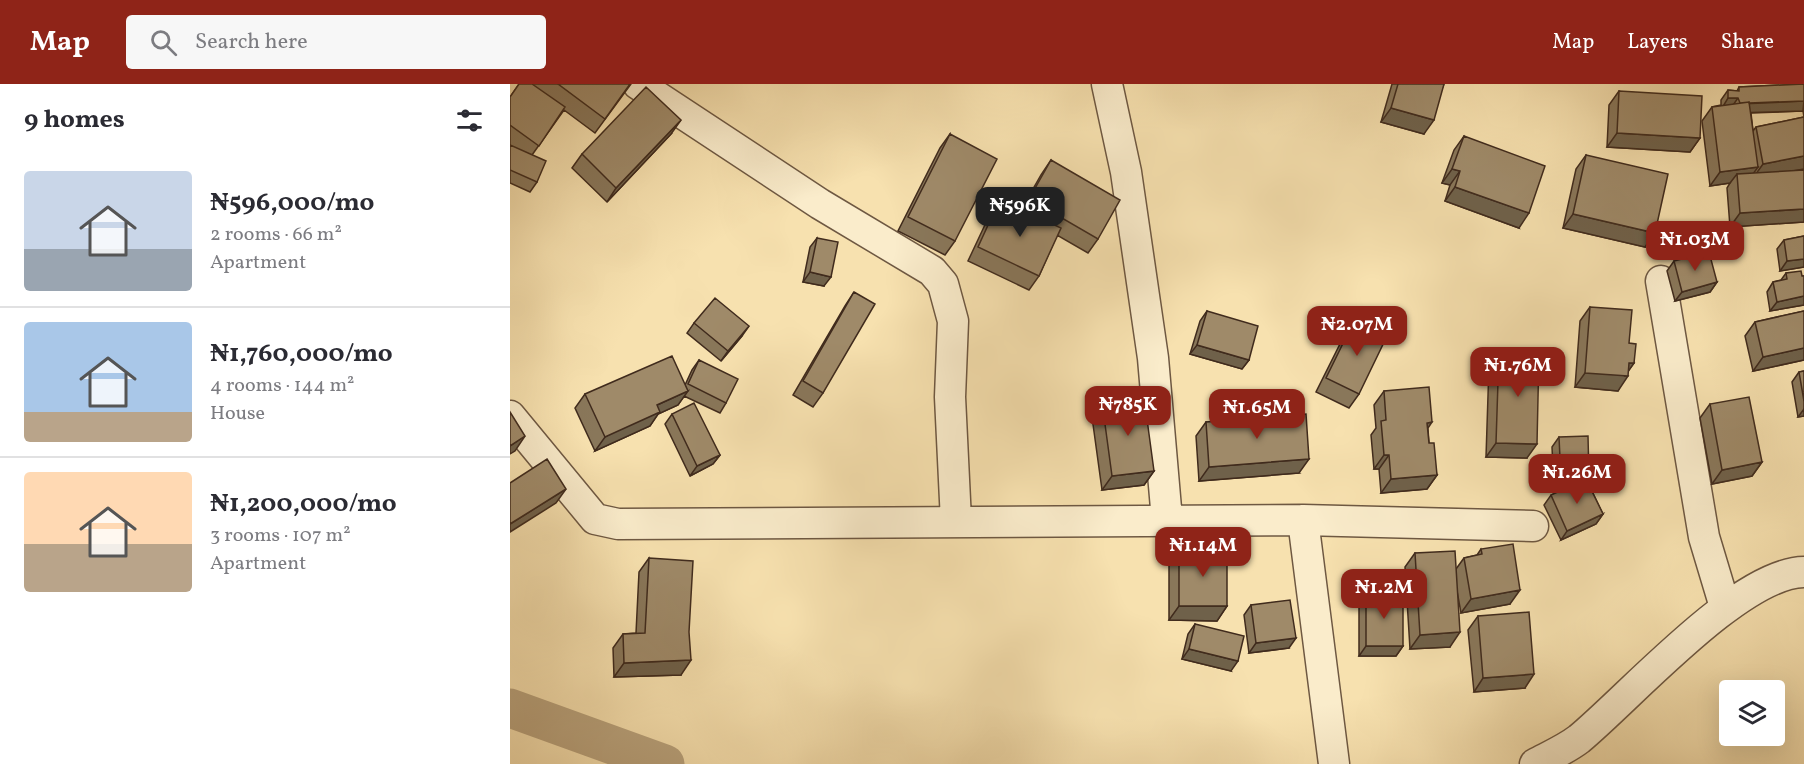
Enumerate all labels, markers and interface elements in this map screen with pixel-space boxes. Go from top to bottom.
search box [126,15,546,69]
text: Map [30,23,90,62]
icon: search [147,26,180,59]
text: Search here [195,27,308,58]
text: Map [1552,28,1594,57]
text: Layers [1627,28,1688,57]
text: Share [1721,28,1774,57]
text: 9 homes [24,102,125,138]
icon: filters [453,104,486,137]
text: ₦596,000/mo [210,185,374,221]
pin: ₦596K [978,187,1062,238]
text: ₦596K [990,192,1050,220]
icon: home [72,195,144,267]
text: 2 rooms · 66 m² [210,221,342,249]
pin: ₦1.03M [1646,221,1744,272]
text: ₦1.03M [1660,226,1730,254]
text: Apartment [210,249,306,277]
pin: ₦2.07M [1308,306,1406,357]
text: ₦2.07M [1321,311,1393,339]
text: ₦1,760,000/mo [210,336,393,372]
icon: home [72,346,144,418]
pin: ₦1.76M [1469,347,1567,398]
text: ₦1.76M [1484,352,1552,380]
text: 4 rooms · 144 m² [210,372,355,400]
pin: ₦785K [1086,386,1170,437]
pin: ₦1.65M [1208,389,1306,440]
text: ₦785K [1099,391,1157,419]
text: ₦1.65M [1223,394,1291,422]
text: House [210,400,265,428]
pin: ₦1.26M [1528,454,1626,505]
text: ₦1.26M [1543,459,1611,487]
text: ₦1,200,000/mo [210,486,397,522]
icon: home [72,496,144,568]
text: 3 rooms · 107 m² [210,522,351,550]
pin: ₦1.14M [1154,527,1252,578]
text: ₦1.14M [1169,532,1237,560]
text: Apartment [210,550,306,578]
pin: ₦1.2M [1342,569,1426,620]
text: ₦1.2M [1355,574,1413,602]
map controls [1719,680,1785,746]
button: layers [1719,680,1785,746]

